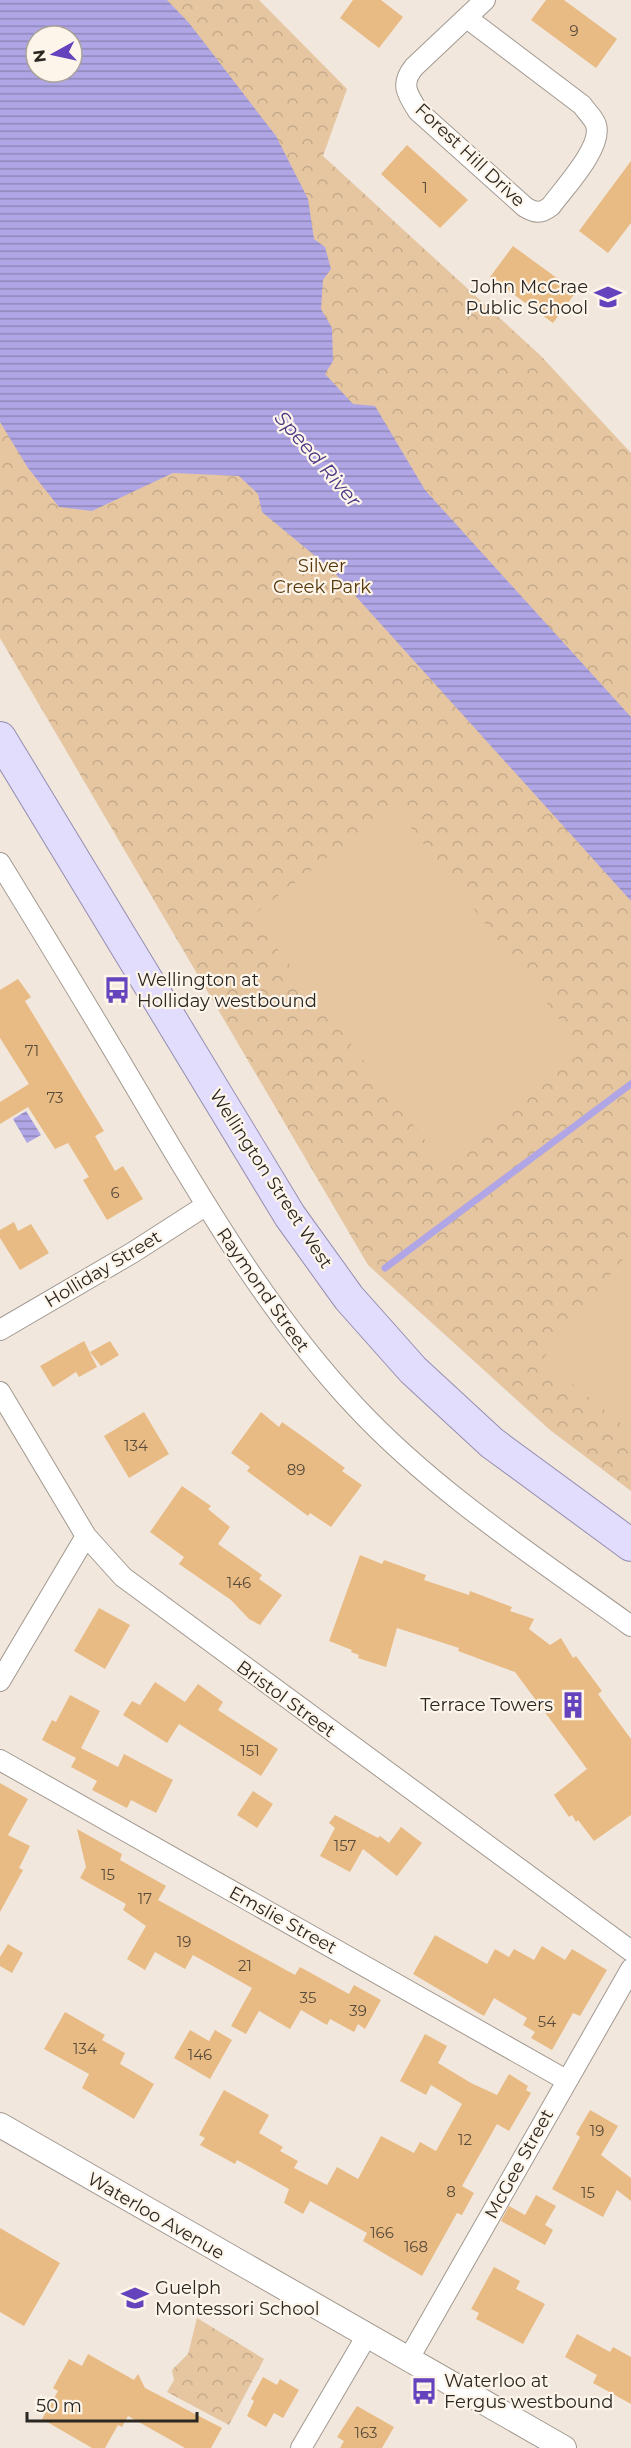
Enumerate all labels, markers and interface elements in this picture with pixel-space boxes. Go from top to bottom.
house number: 9 [569,21,579,40]
north arrow [24,24,84,84]
text: N [29,48,50,64]
street label: Forest Hill Drive [411,99,530,212]
house number: 1 [422,178,428,197]
place label: John McCrae Public School [466,276,588,319]
school or university icon: John McCrae Public School [593,282,623,312]
water label: Speed River [270,406,367,513]
park label: Silver Creek Park [273,555,371,598]
place label: Wellington at Holliday westbound [137,969,317,1012]
bus stop icon: Wellington at Holliday westbound [102,975,132,1005]
house number: 71 [25,1041,39,1060]
street label: Wellington Street West [205,1085,337,1273]
house number: 73 [46,1088,64,1107]
house number: 6 [110,1183,120,1202]
street label: Raymond Street [212,1224,314,1356]
street label: Holliday Street [41,1226,165,1312]
house number: 134 [124,1436,148,1455]
house number: 89 [287,1460,305,1479]
house number: 146 [227,1573,251,1592]
street label: Bristol Street [232,1656,340,1742]
building icon: Terrace Towers [558,1690,588,1720]
place label: Terrace Towers [420,1694,553,1716]
house number: 151 [240,1741,260,1760]
house number: 157 [334,1836,356,1855]
house number: 15 [101,1865,115,1884]
street label: Emslie Street [225,1881,341,1959]
house number: 17 [138,1889,152,1908]
house number: 19 [177,1932,191,1951]
house number: 21 [238,1956,252,1975]
house number: 35 [300,1988,316,2007]
house number: 39 [349,2001,367,2020]
house number: 54 [538,2012,556,2031]
house number: 134 [73,2039,97,2058]
house number: 146 [188,2045,212,2064]
street label: McGee Street [480,2105,558,2223]
house number: 19 [590,2121,604,2140]
house number: 12 [458,2130,472,2149]
street label: Waterloo Avenue [84,2168,229,2264]
house number: 8 [446,2182,456,2201]
house number: 15 [581,2183,595,2202]
house number: 166 [370,2223,394,2242]
house number: 168 [404,2237,428,2256]
place label: Guelph Montessori School [155,2277,320,2320]
school or university icon: Guelph Montessori School [120,2283,150,2313]
place label: Waterloo at Fergus westbound [444,2370,613,2413]
bus stop icon: Waterloo at Fergus westbound [409,2376,439,2406]
scale bar [27,2385,196,2423]
text: 50 m [36,2395,82,2417]
house number: 163 [354,2423,378,2442]

